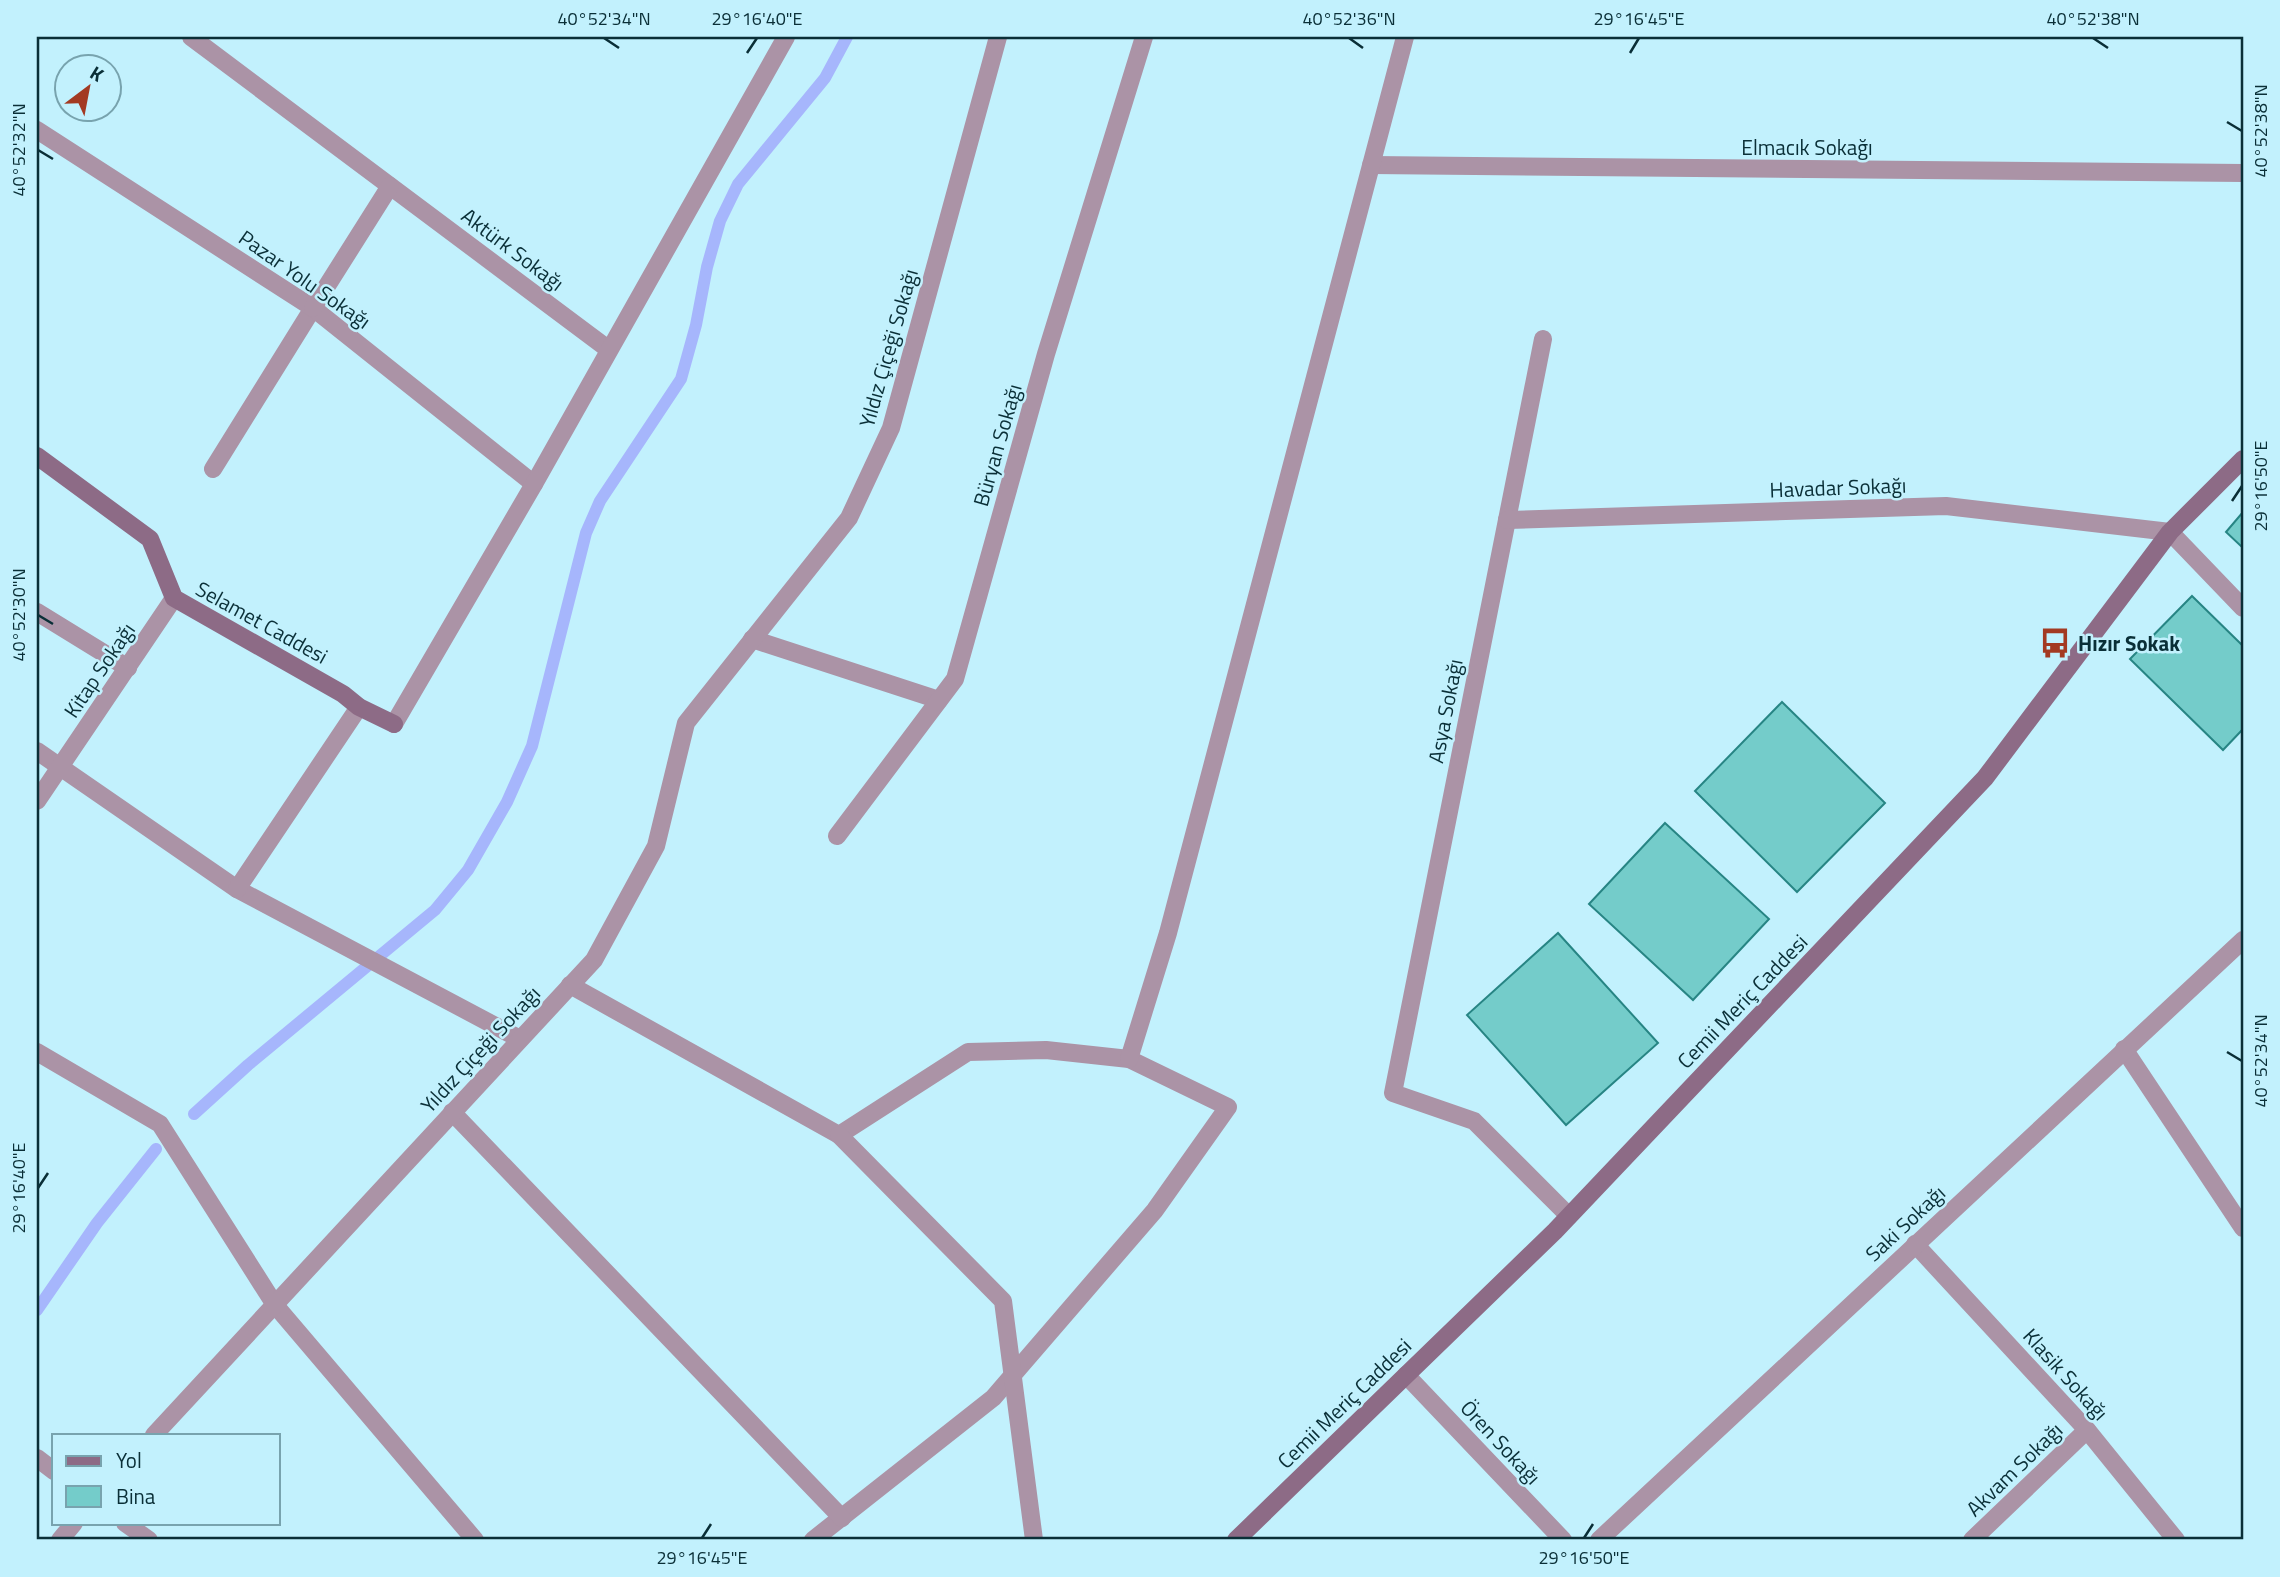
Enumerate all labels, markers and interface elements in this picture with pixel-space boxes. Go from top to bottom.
text: 40°52'34"N [557,5,651,32]
text: 29°16'40"E [712,5,803,32]
text: 40°52'36"N [1302,5,1396,32]
text: 29°16'45"E [1594,5,1685,32]
text: 40°52'38"N [2046,5,2140,32]
north arrow [52,52,122,122]
text: K [85,58,110,88]
text: 40°52'38"N [2247,84,2274,178]
text: 40°52'32"N [5,103,32,197]
street label: Elmacık Sokağı [1741,131,1873,163]
street label: Aktürk Sokağı [455,200,571,298]
street label: Pazar Yolu Sokağı [232,222,378,336]
street label: Yıldız Çiçeği Sokağı [850,265,926,431]
street label: Büryan Sokağı [964,380,1030,510]
text: 29°16'50"E [2247,440,2274,531]
street label: Havadar Sokağı [1769,469,1907,505]
text: 40°52'30"N [5,568,32,662]
street label: Selamet Caddesi [190,572,334,672]
street label: Kitap Sokağı [55,616,143,724]
bus stop icon: Hızır Sokak [2038,626,2072,660]
place label: Hızır Sokak [2078,627,2180,659]
street label: Asya Sokağı [1419,656,1471,766]
street label: Cemii Meriç Caddesi [1669,927,1815,1075]
street label: Yıldız Çiçeği Sokağı [413,978,547,1120]
text: 40°52'34"N [2247,1014,2274,1108]
text: 29°16'40"E [5,1142,32,1233]
street label: Saki Sokağı [1858,1177,1952,1269]
street label: Klasik Sokağı [2016,1321,2116,1427]
street label: Cemii Meriç Caddesi [1270,1330,1418,1476]
street label: Ören Sokağı [1453,1392,1549,1492]
street label: Akvam Sokağı [1958,1415,2070,1523]
legend [52,1434,280,1524]
text: Yol [116,1444,142,1476]
text: Bina [116,1480,156,1512]
text: 29°16'45"E [657,1544,748,1571]
text: 29°16'50"E [1539,1544,1630,1571]

